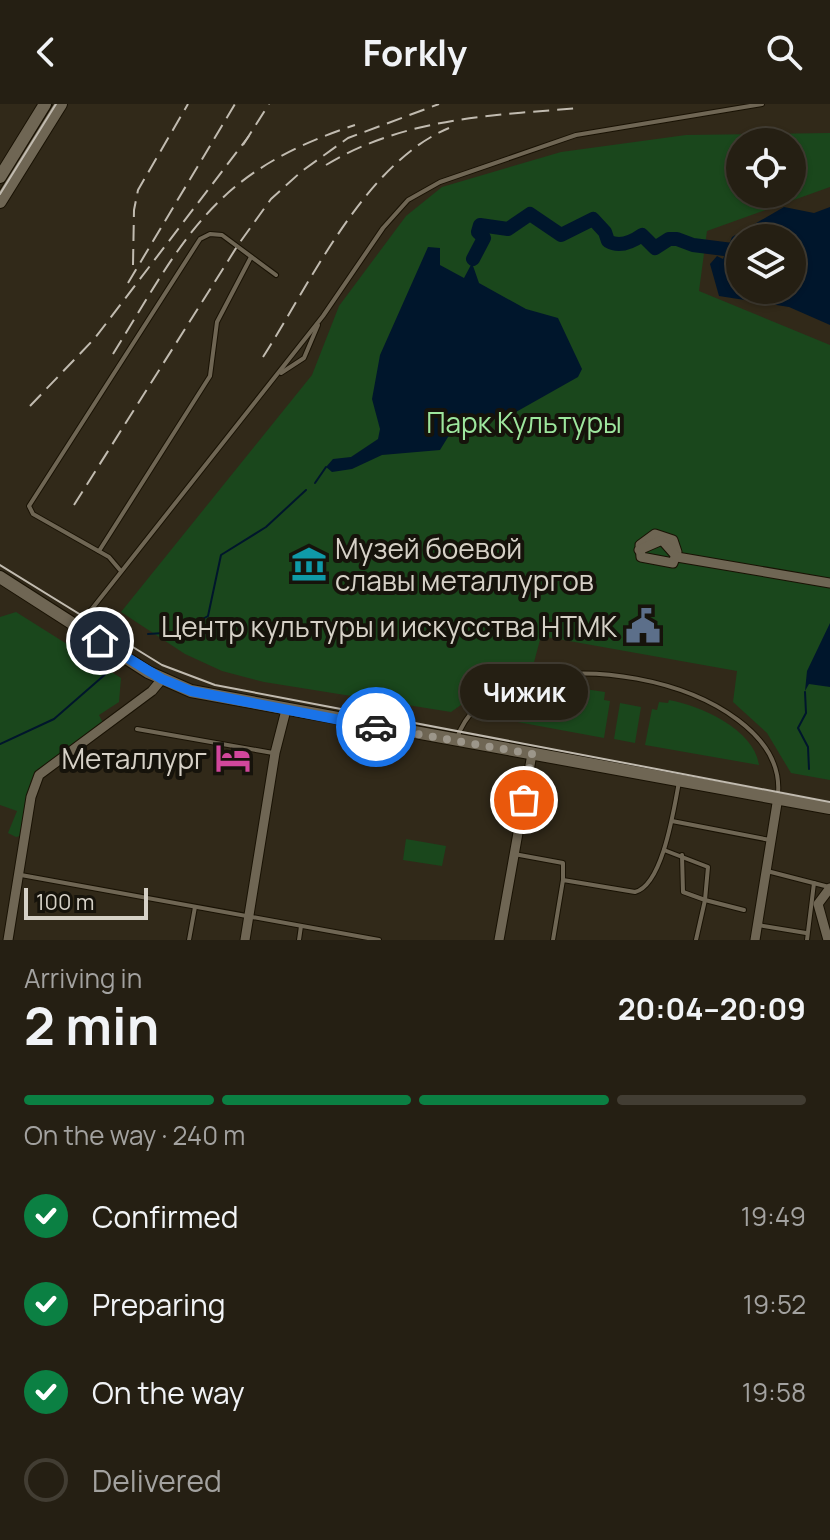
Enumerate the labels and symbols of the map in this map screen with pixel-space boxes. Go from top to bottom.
park label: Парк Культуры [426,403,622,441]
place label: Музей боевой славы металлургов [335,529,594,599]
museum icon: Музей боевой славы металлургов [290,545,328,583]
pin [66,607,134,675]
place label: Центр культуры и искусства НТМК [161,607,617,645]
public building icon: Центр культуры и искусства НТМК [624,607,662,645]
callout: Чижик [460,664,588,720]
courier [336,687,416,767]
place label: Металлург [62,739,207,777]
hotel icon: Металлург [214,739,252,777]
pin [490,766,558,834]
scale bar [24,884,148,920]

